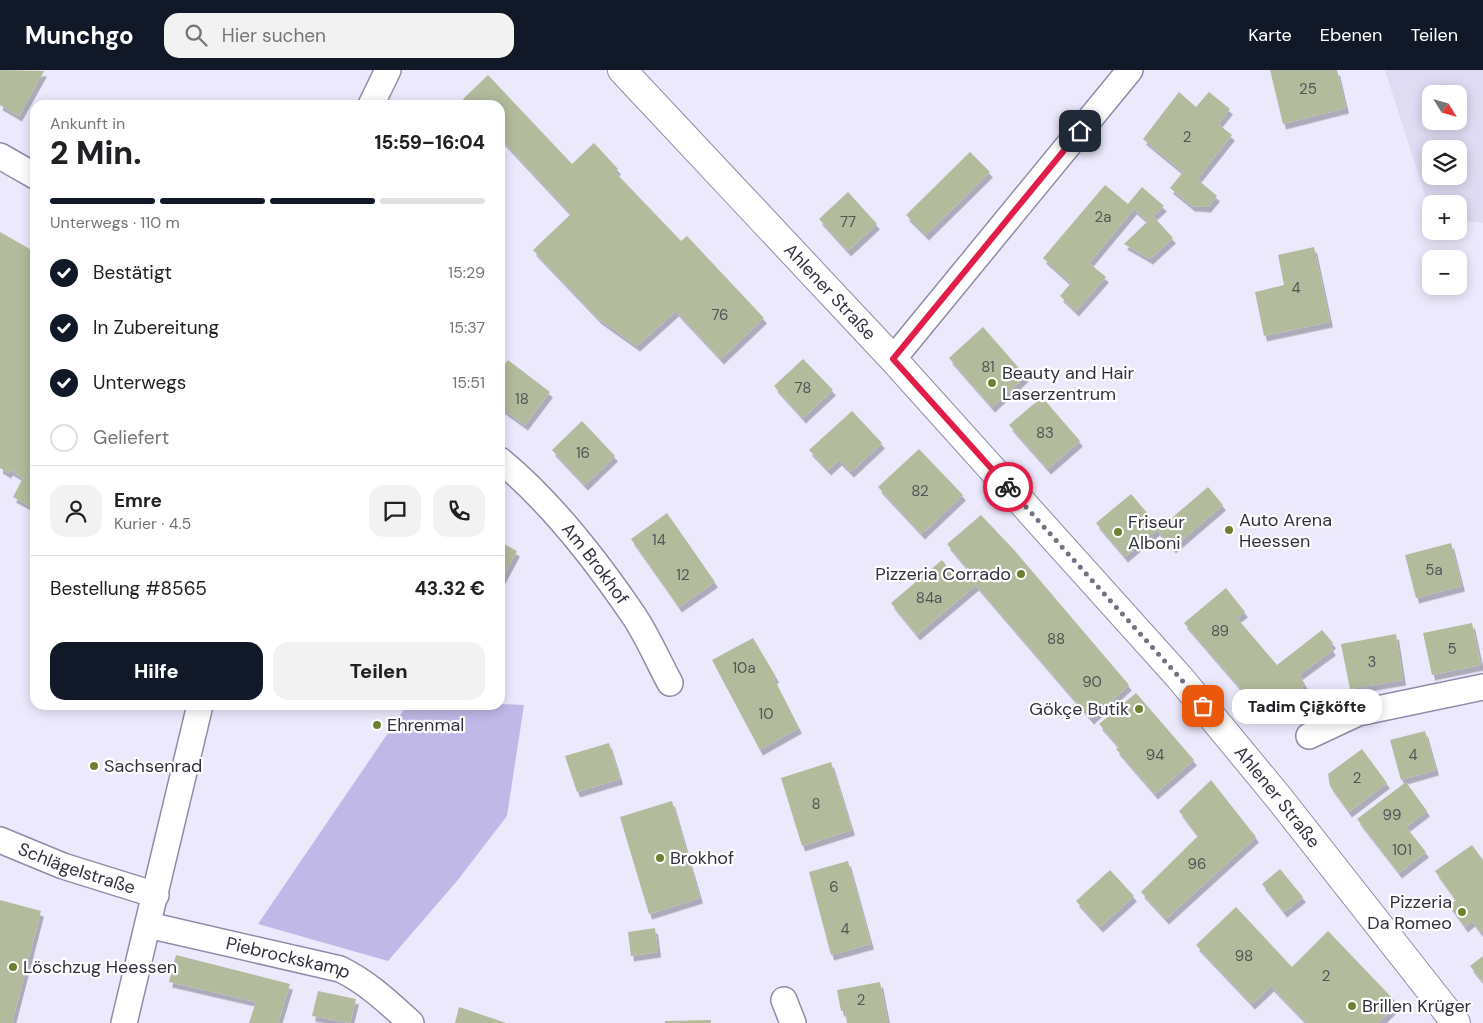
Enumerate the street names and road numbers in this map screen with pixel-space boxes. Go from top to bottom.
street label: Ahlener Straße [779,238,881,345]
street label: Am Brokhof [556,518,634,609]
street label: Ahlener Straße [1229,741,1326,853]
street label: Schlägelstraße [14,837,138,900]
street label: Piebrockskamp [224,931,355,985]

